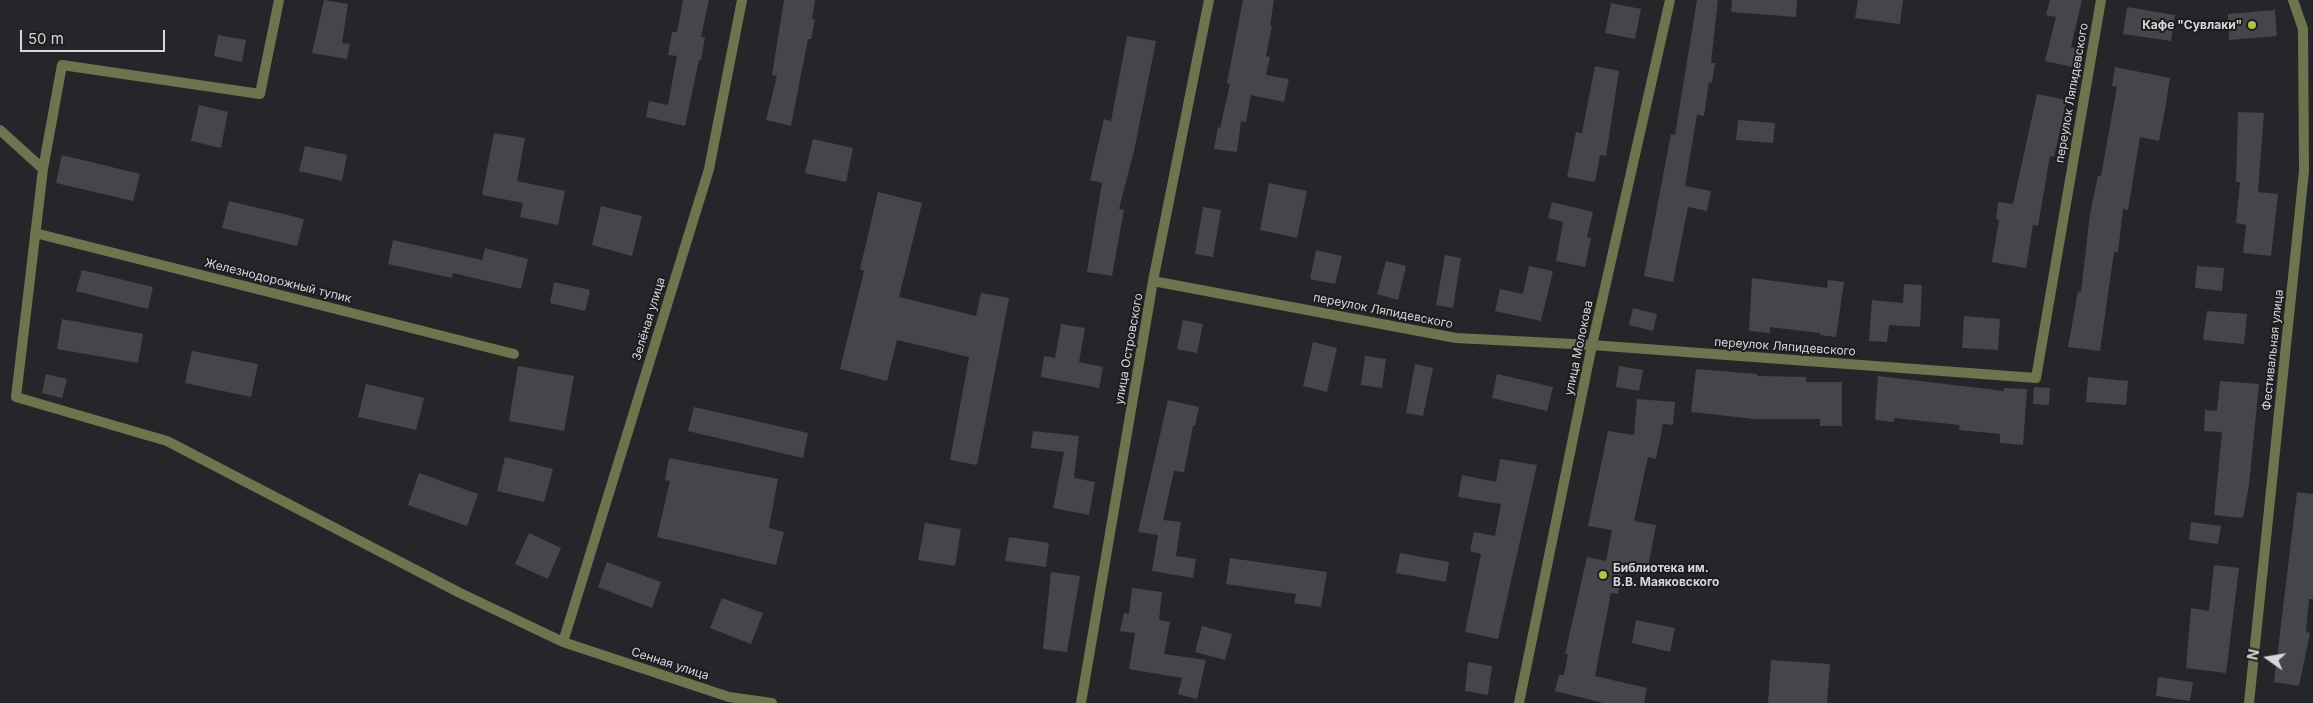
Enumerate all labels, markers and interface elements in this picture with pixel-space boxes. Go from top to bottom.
place label: Кафе "Сувлаки" [2142,18,2242,32]
marker: Кафе "Сувлаки" [2246,19,2258,31]
scale bar [22,20,168,52]
street label: переулок Ляпидевского [2053,22,2091,164]
text: 50 m [28,29,64,48]
street label: Железнодорожный тупик [203,256,353,306]
street label: Зелёная улица [630,276,668,362]
street label: Фестивальная улица [2259,289,2287,411]
street label: переулок Ляпидевского [1312,290,1454,332]
street label: улица Островского [1112,292,1146,406]
street label: улица Молокова [1562,299,1596,397]
street label: переулок Ляпидевского [1714,335,1856,359]
place label: Библиотека им. В.В. Маяковского [1613,561,1719,589]
marker: Библиотека им. В.В. Маяковского [1597,569,1609,581]
north arrow [2243,633,2293,683]
street label: Сенная улица [629,645,711,683]
text: N [2243,647,2262,662]

